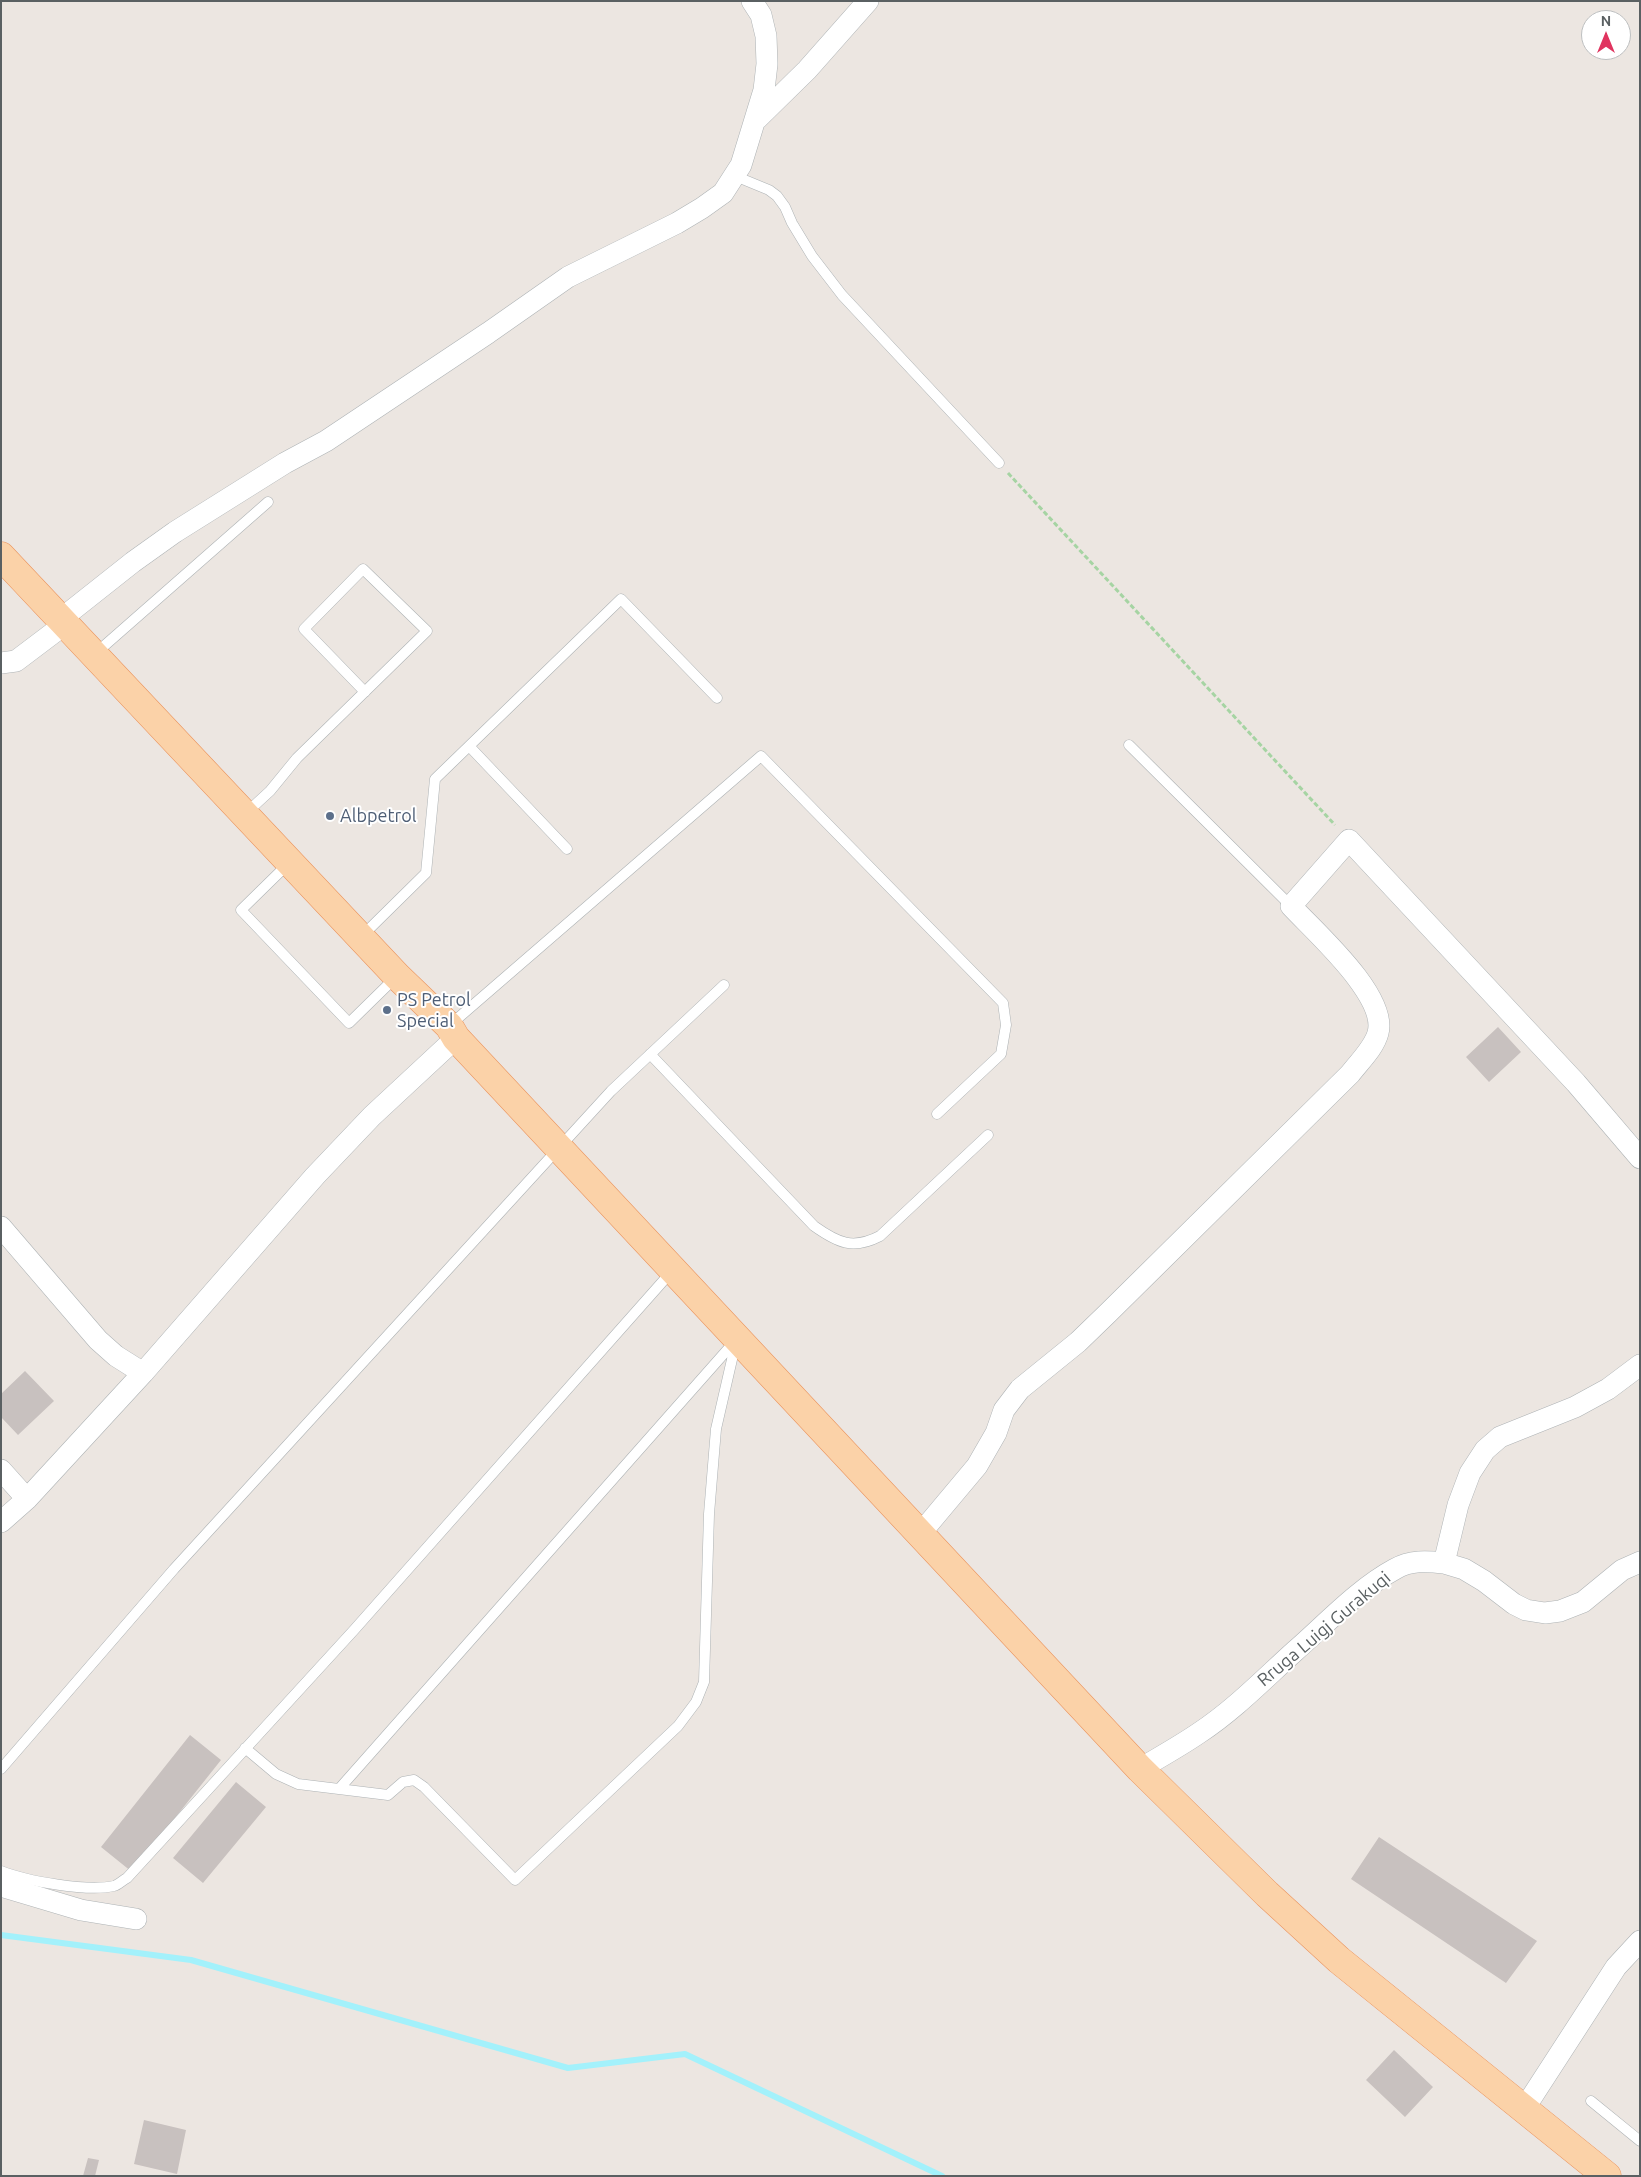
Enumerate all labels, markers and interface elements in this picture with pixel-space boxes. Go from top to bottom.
north arrow [1581,10,1631,60]
text: N [1601,13,1611,29]
place label: Albpetrol [340,805,417,827]
marker: Albpetrol [324,810,336,822]
place label: PS Petrol Special [397,989,471,1032]
marker: PS Petrol Special [381,1004,393,1016]
street label: Rruga Luigj Gurakuqi [1253,1567,1395,1691]

